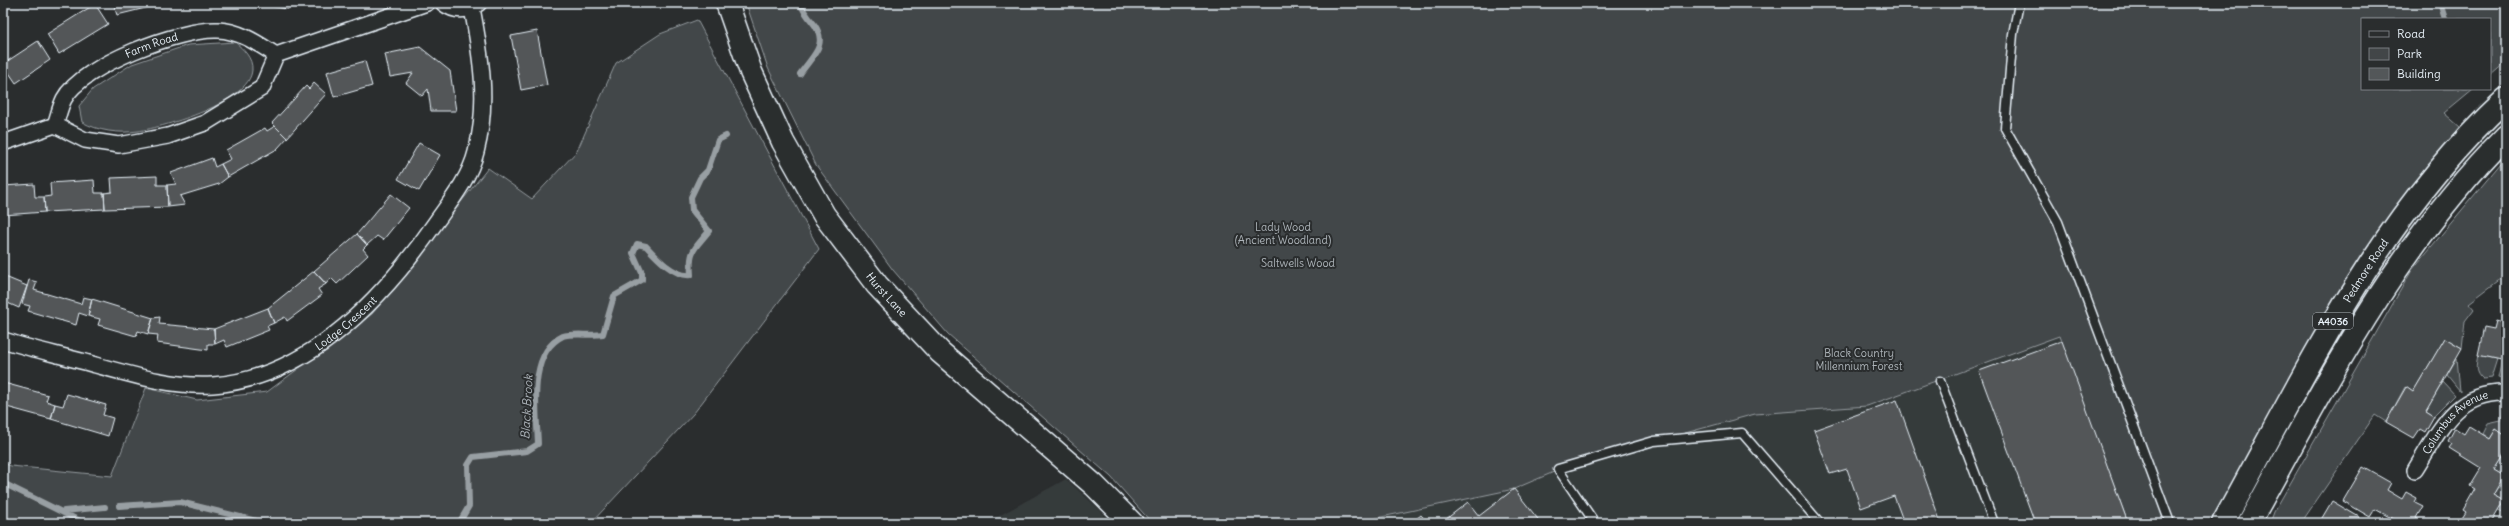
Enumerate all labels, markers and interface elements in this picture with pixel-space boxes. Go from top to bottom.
legend [2361,18,2491,90]
text: Road [2397,26,2425,41]
street label: Farm Road [123,29,180,61]
text: Park [2397,46,2422,61]
text: Building [2397,66,2441,81]
park label: Lady Wood (Ancient Woodland) [1235,220,1331,247]
street label: Pedmore Road [2340,236,2392,305]
park label: Saltwells Wood [1261,256,1336,270]
street label: Hurst Lane [863,270,910,320]
street label: Lodge Crescent [312,293,380,353]
road number: A4036 [2313,313,2353,329]
park label: Black Country Millennium Forest [1816,346,1903,373]
water label: Black Brook [517,373,536,440]
street label: Columbus Avenue [2419,387,2489,457]

